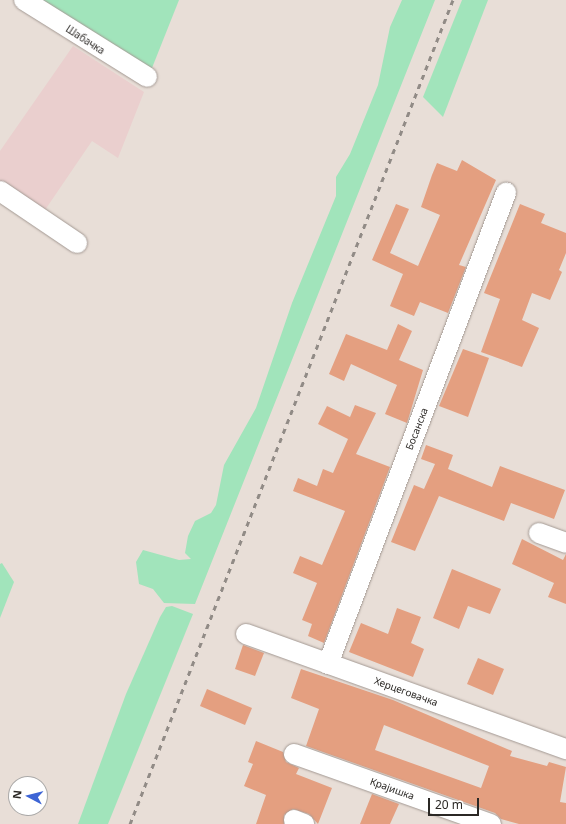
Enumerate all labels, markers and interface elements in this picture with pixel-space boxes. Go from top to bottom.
street label: Шабачка [63,23,107,57]
street label: Босанска [403,406,431,452]
street label: Херцеговачка [373,675,439,709]
street label: Крајишка [368,775,416,803]
north arrow [8,776,48,816]
text: N [9,789,25,800]
scale bar [430,790,481,816]
text: 20 m [435,796,463,813]

